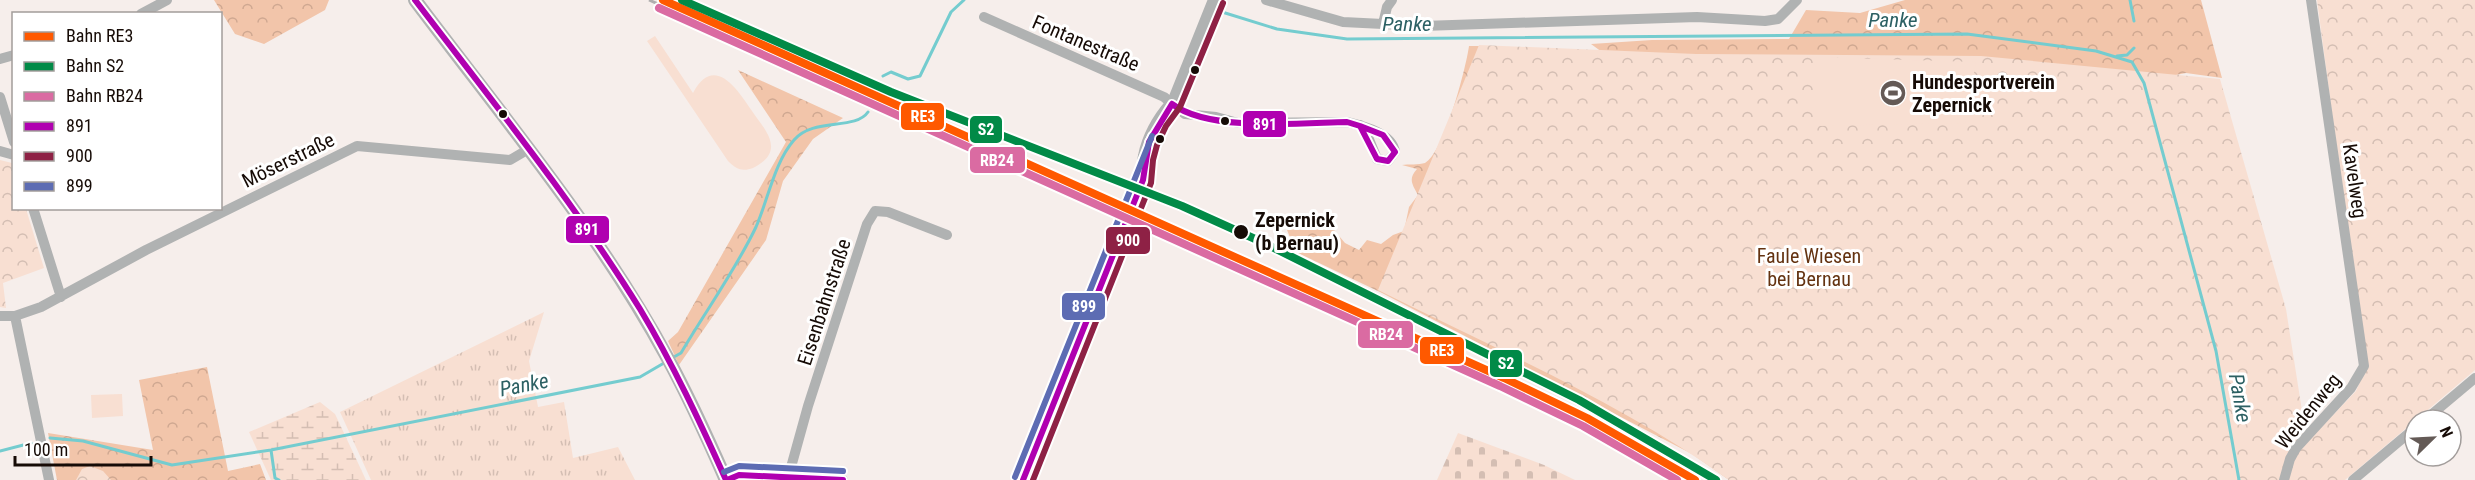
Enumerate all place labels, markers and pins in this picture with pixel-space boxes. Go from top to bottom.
unlabelled marker [1189,64,1201,76]
place label: Hundesportverein Zepernick [1912,70,2055,117]
sports icon: Hundesportverein Zepernick [1878,78,1908,108]
unlabelled marker [497,108,509,120]
unlabelled marker [1219,115,1231,127]
unlabelled marker [1154,133,1166,145]
place label: Zepernick (b Bernau) [1255,208,1339,255]
marker: Zepernick (b Bernau) [1232,223,1250,241]

